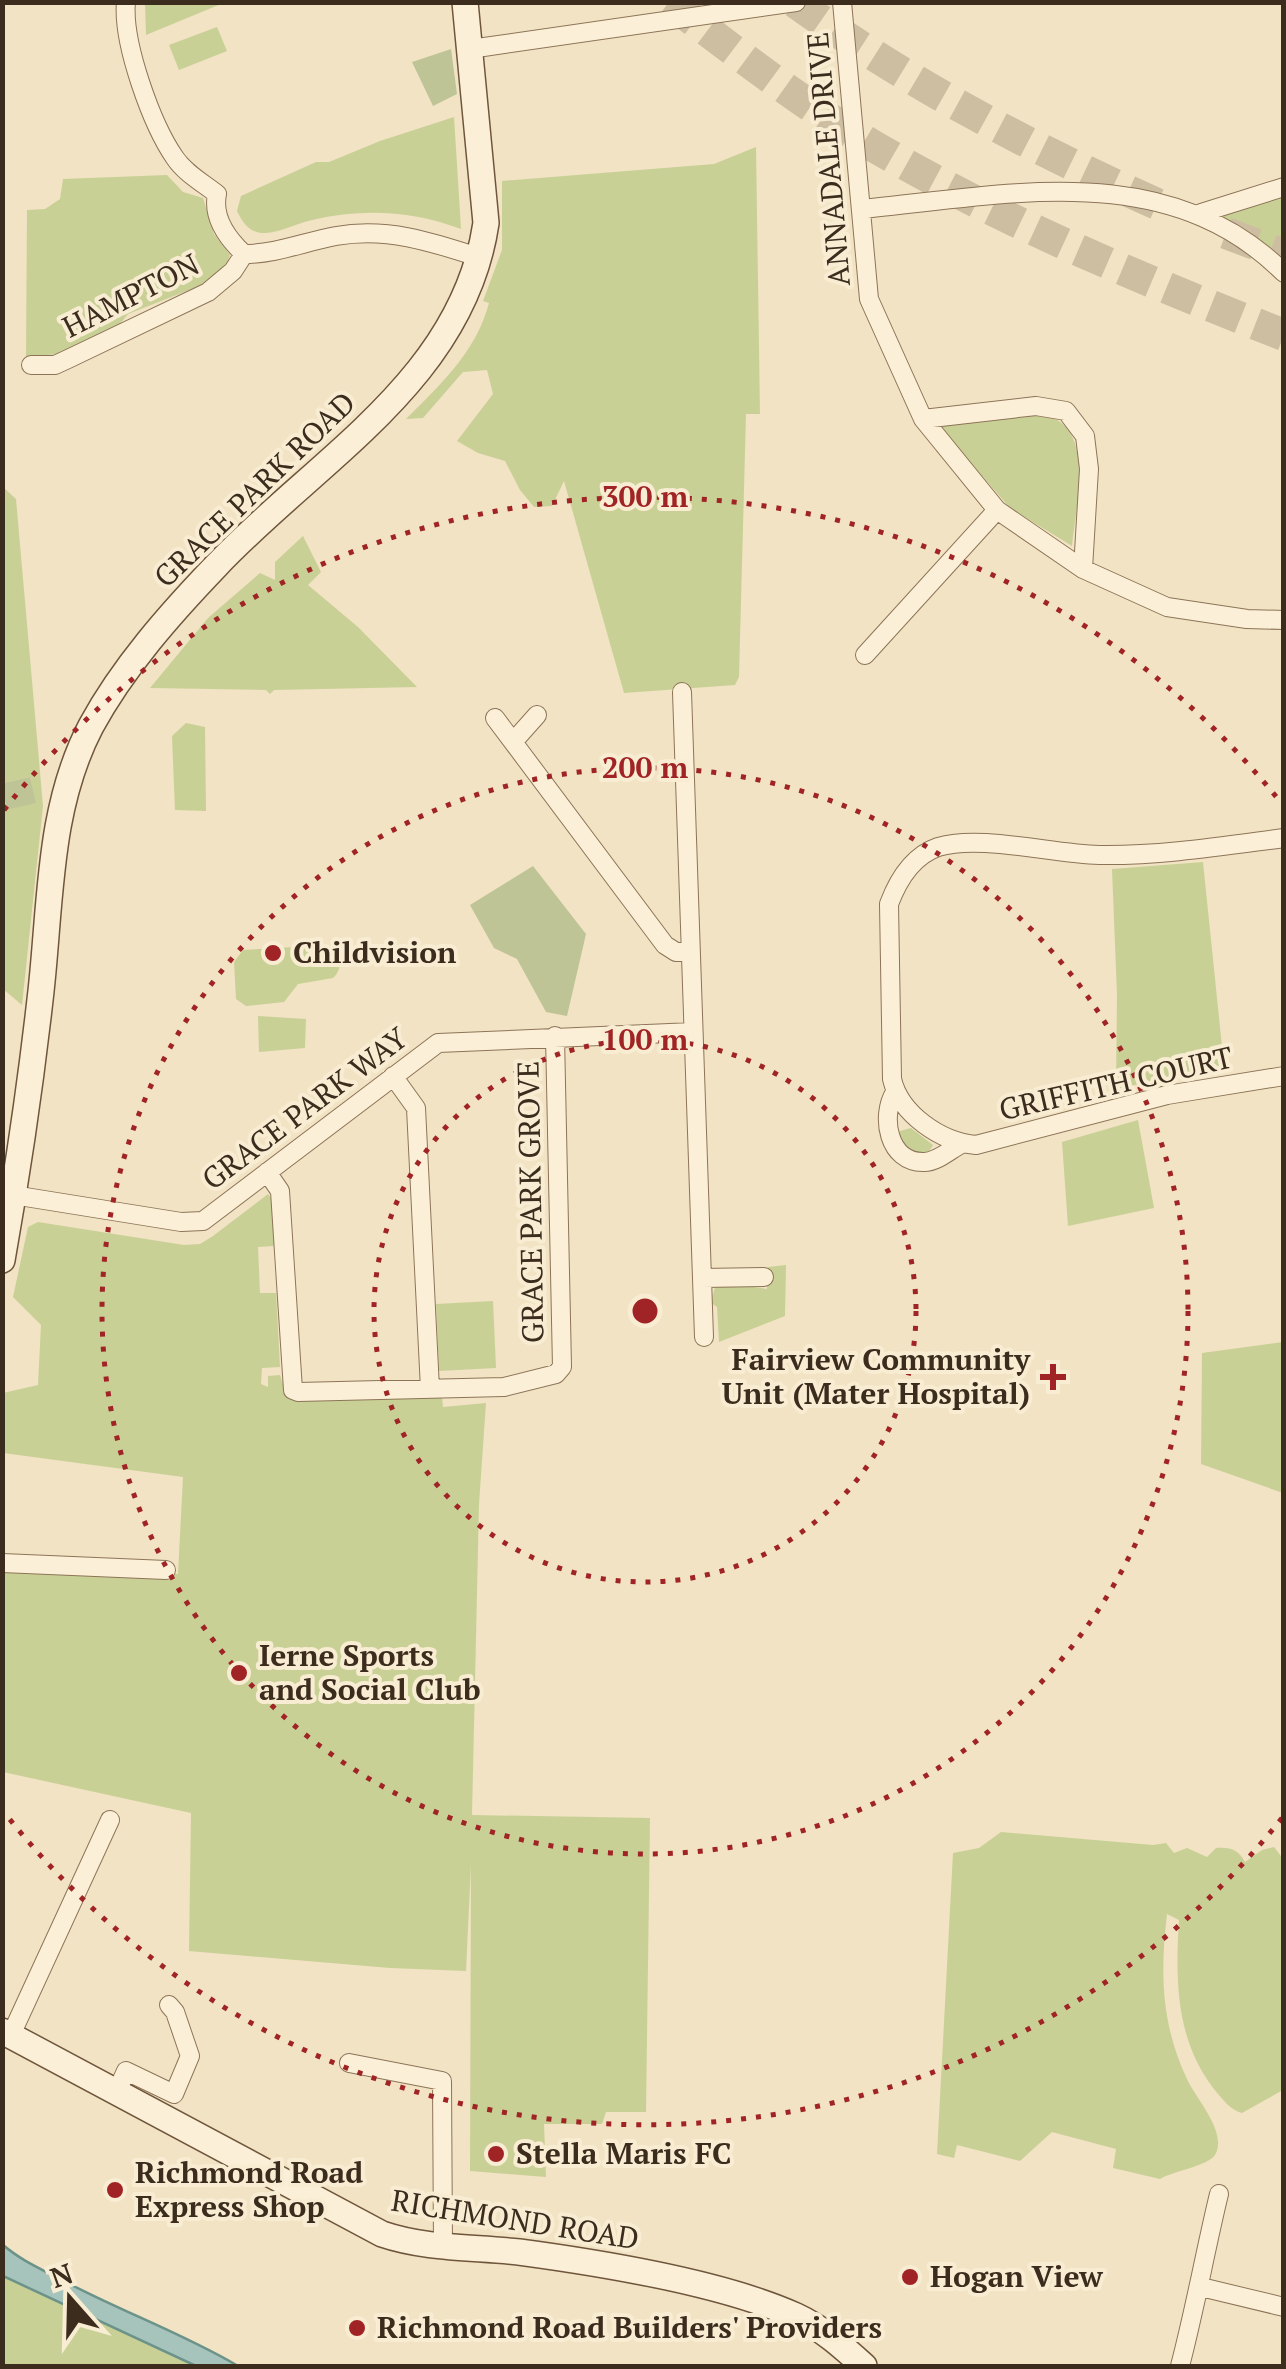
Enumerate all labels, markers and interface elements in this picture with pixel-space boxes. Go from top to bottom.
street label: ANNADALE DRIVE [797,30,859,288]
street label: HAMPTON [55,244,206,347]
street label: GRACE PARK ROAD [145,383,364,596]
text: 300 m [602,476,689,516]
text: 200 m [602,747,689,787]
place label: Childvision [293,932,456,972]
marker: Childvision [262,942,284,964]
street label: GRACE PARK WAY [194,1017,416,1199]
text: 100 m [602,1019,689,1059]
street label: GRIFFITH COURT [995,1037,1236,1129]
street label: GRACE PARK GROVE [508,1060,552,1344]
centre of rings [627,1293,663,1329]
place label: Fairview Community Unit (Mater Hospital) [722,1339,1031,1413]
marker: Fairview Community Unit (Mater Hospital) [1040,1364,1066,1390]
place label: Ierne Sports and Social Club [259,1635,481,1709]
marker: Ierne Sports and Social Club [228,1662,250,1684]
place label: Stella Maris FC [516,2133,732,2173]
marker: Stella Maris FC [485,2143,507,2165]
place label: Richmond Road Express Shop [135,2152,363,2226]
marker: Richmond Road Express Shop [104,2179,126,2201]
street label: RICHMOND ROAD [389,2180,642,2258]
north arrow [20,2249,120,2349]
text: N [45,2254,78,2296]
place label: Hogan View [930,2256,1103,2296]
marker: Hogan View [899,2266,921,2288]
place label: Richmond Road Builders' Providers [377,2307,882,2347]
marker: Richmond Road Builders' Providers [346,2317,368,2339]

